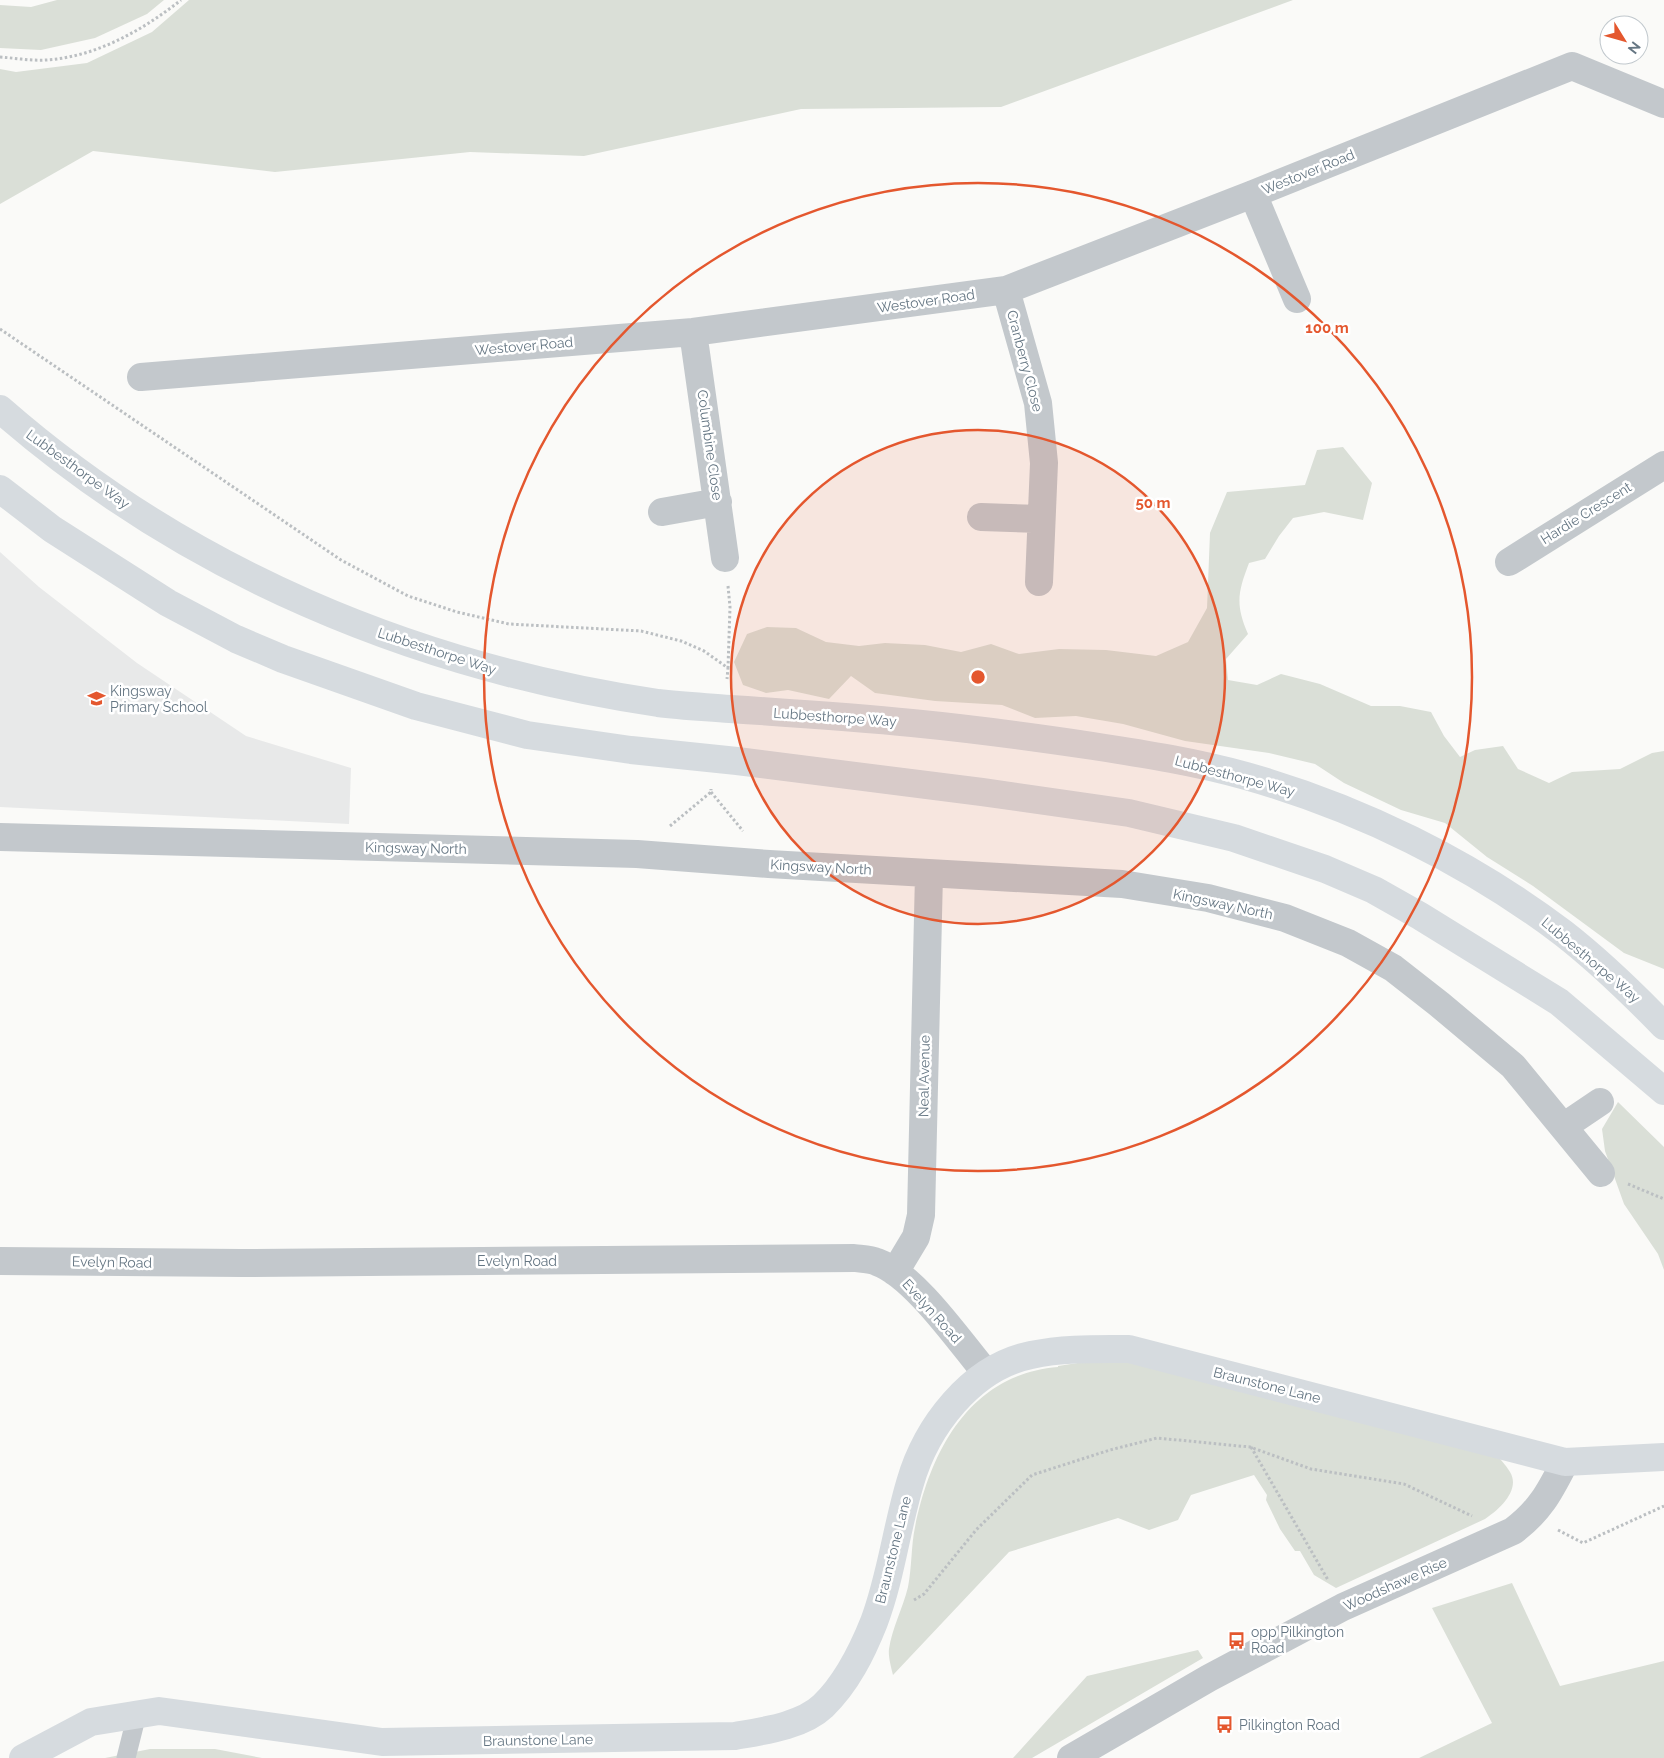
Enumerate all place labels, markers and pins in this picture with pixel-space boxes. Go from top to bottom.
centre of rings [969,668,987,686]
place label: Kingsway Primary School [110,683,208,715]
school or university icon: Kingsway Primary School [86,689,106,709]
place label: opp Pilkington Road [1251,1624,1344,1656]
bus stop icon: opp Pilkington Road [1227,1630,1247,1650]
bus stop icon: Pilkington Road [1215,1715,1235,1735]
place label: Pilkington Road [1239,1717,1340,1733]

